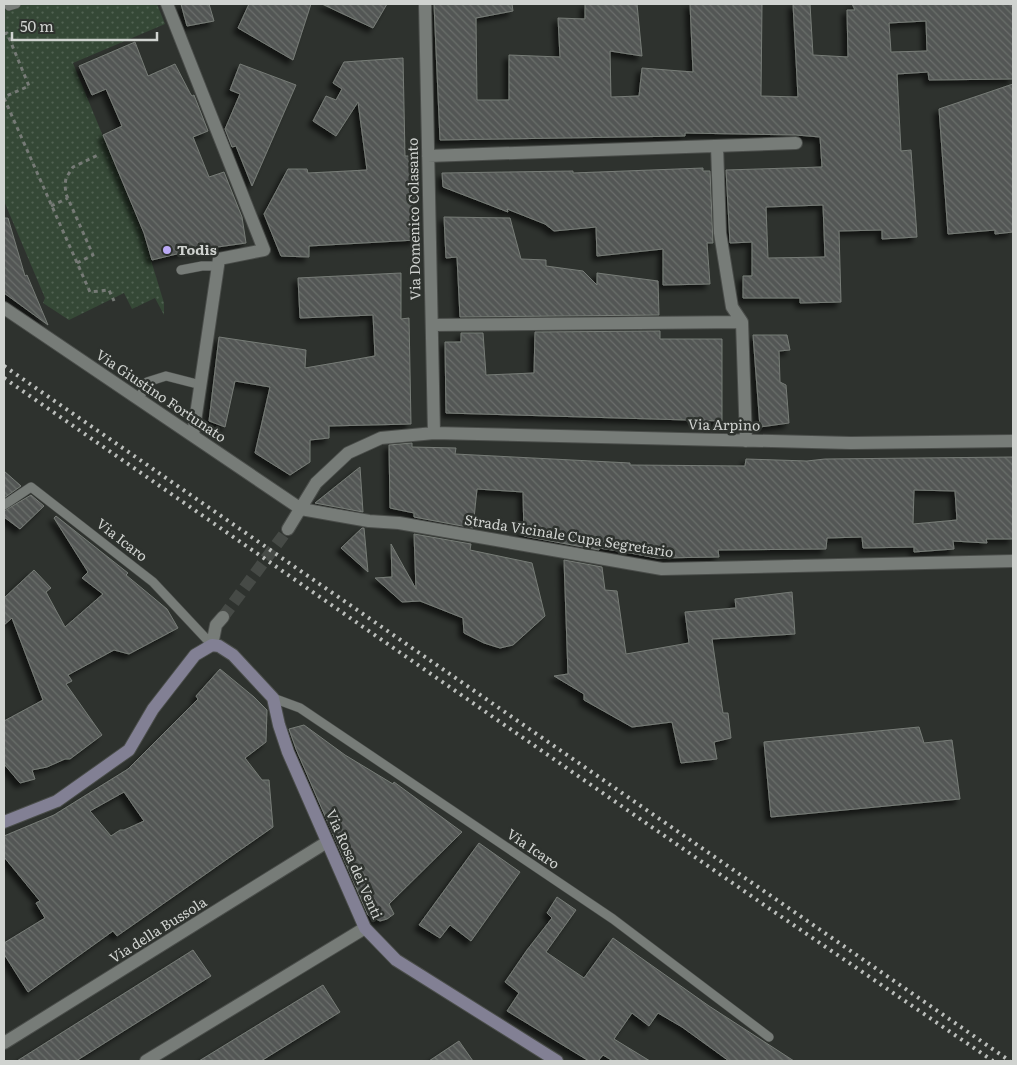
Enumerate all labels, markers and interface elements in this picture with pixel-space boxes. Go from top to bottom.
scale bar [12,10,158,42]
text: 50 m [20,14,54,37]
street label: Via Domenico Colasanto [402,138,424,300]
place label: Todis [177,239,217,259]
marker: Todis [161,244,173,256]
street label: Via Giustino Fortunato [92,344,231,446]
street label: Via Arpino [688,413,760,435]
street label: Strada Vicinale Cupa Segretario [463,509,675,561]
street label: Via Icaro [93,513,152,566]
street label: Via Rosa dei Venti [322,806,388,922]
street label: Via Icaro [503,823,564,873]
street label: Via della Bussola [105,891,210,967]

